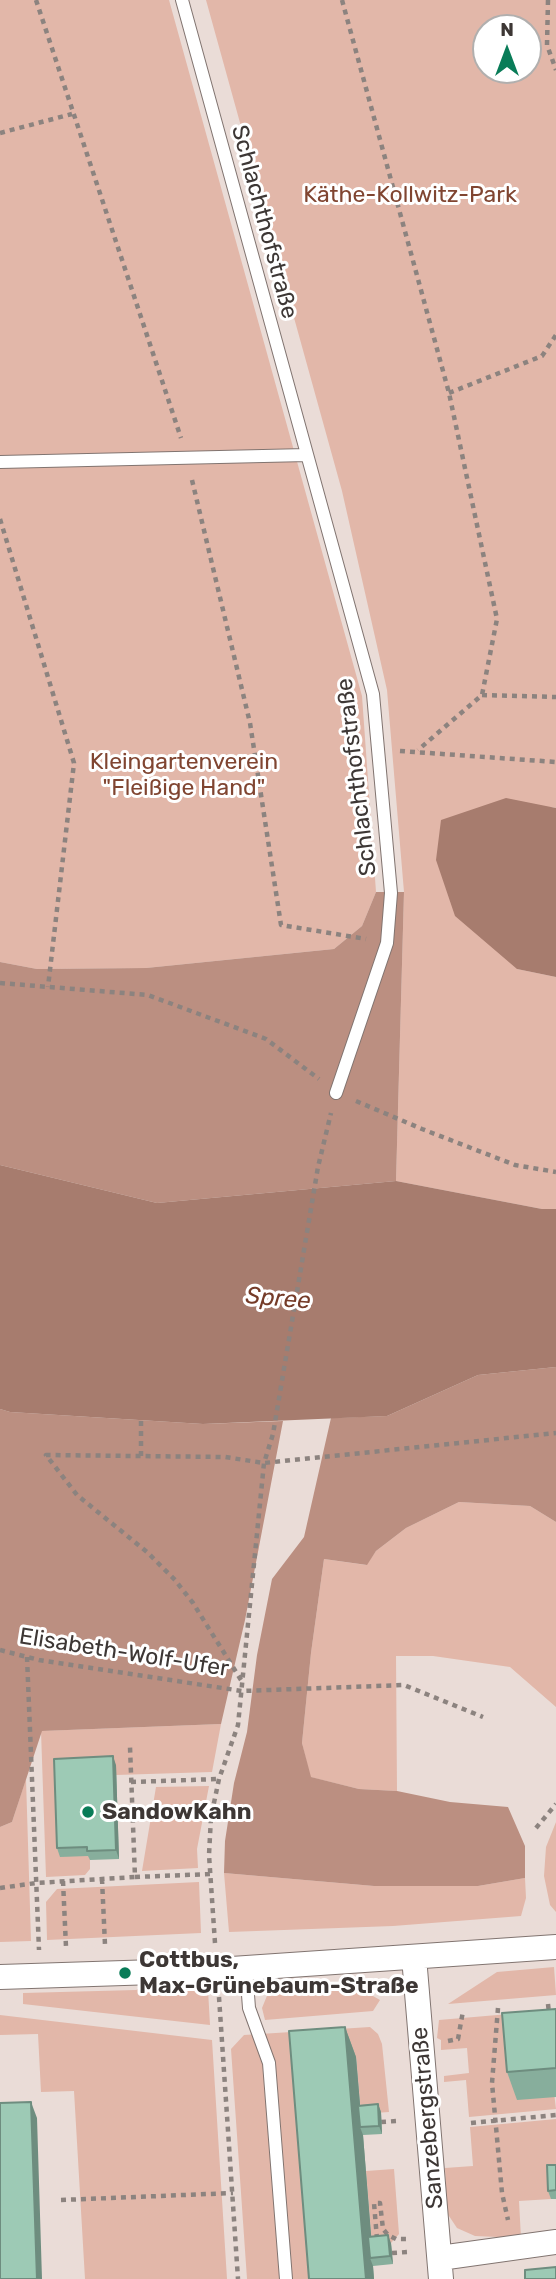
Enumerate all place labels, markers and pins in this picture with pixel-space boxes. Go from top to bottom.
place label: SandowKahn [102,1798,251,1826]
marker: SandowKahn [80,1804,96,1820]
place label: Cottbus, Max-Grünebaum-Straße [139,1946,419,2000]
marker: Cottbus, Max-Grünebaum-Straße [117,1965,133,1981]

